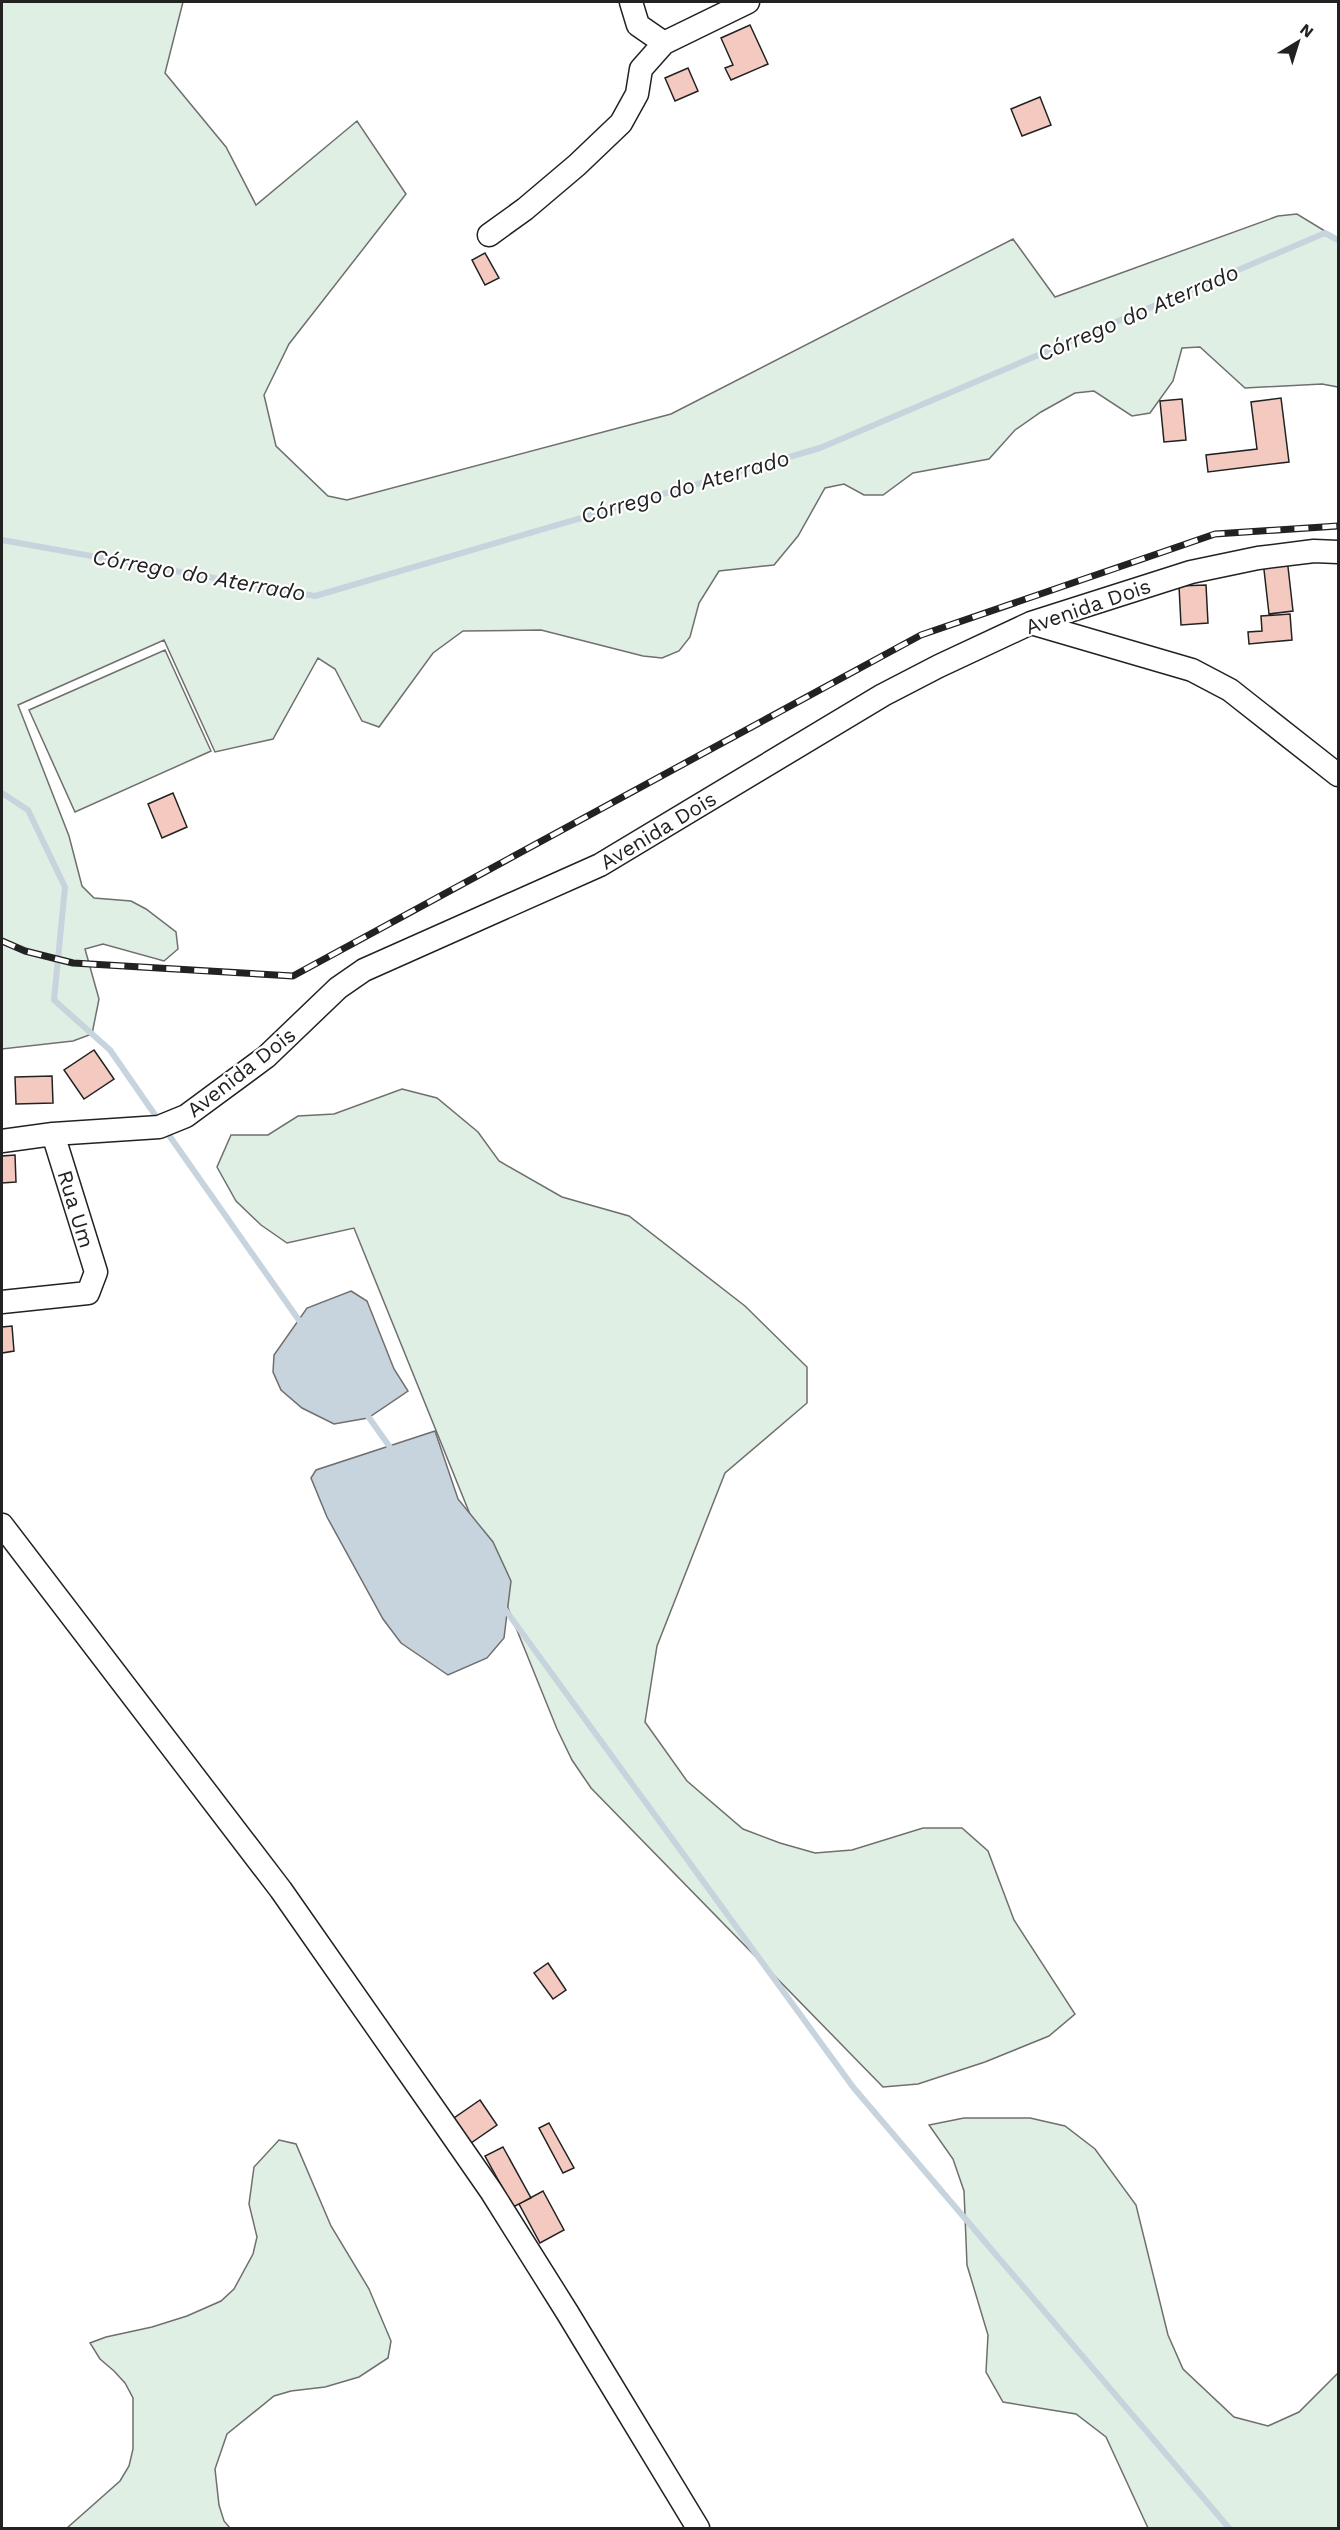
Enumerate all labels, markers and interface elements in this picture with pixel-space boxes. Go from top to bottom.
north arrow [1268,12,1328,72]
text: N [1296,19,1317,42]
water label: Córrego do Aterrado [1034,259,1242,367]
water label: Córrego do Aterrado [578,445,792,529]
water label: Córrego do Aterrado [90,544,308,606]
street label: Avenida Dois [1022,573,1154,639]
street label: Avenida Dois [595,786,721,874]
street label: Avenida Dois [182,1022,300,1122]
street label: Rua Um [52,1167,100,1251]

